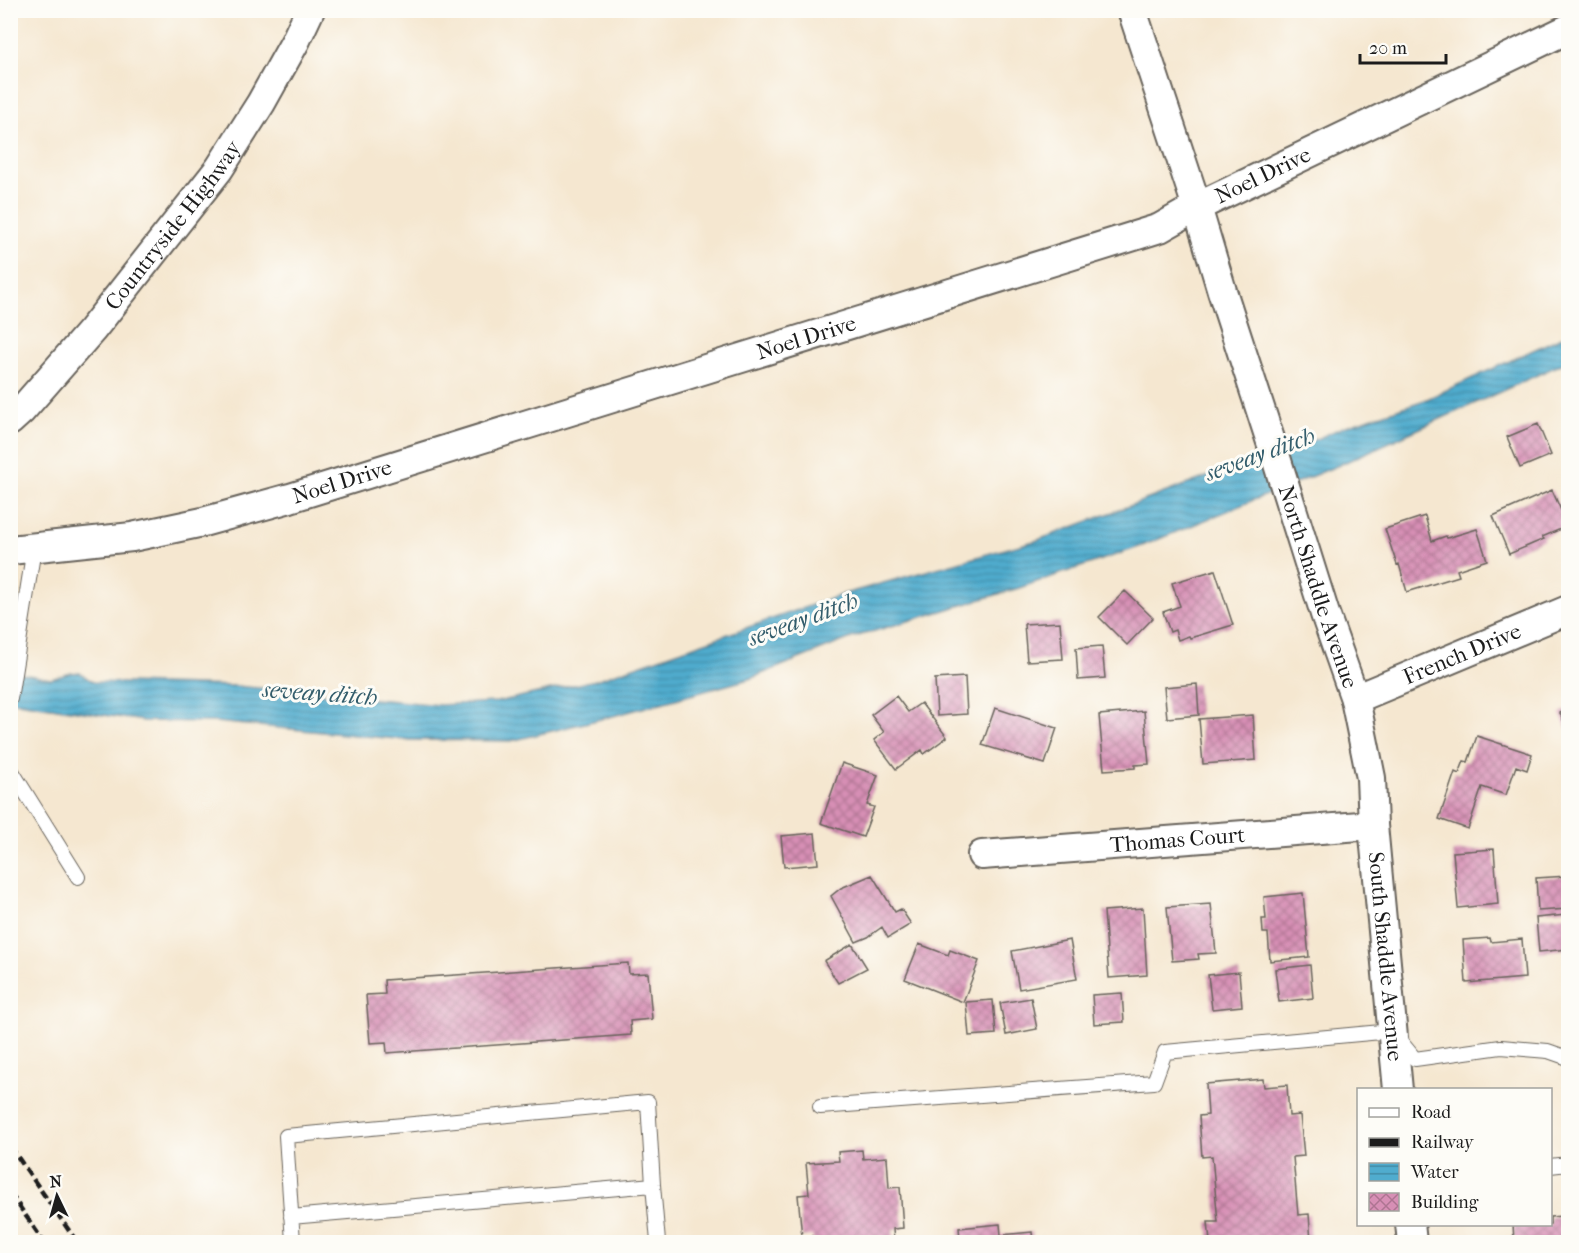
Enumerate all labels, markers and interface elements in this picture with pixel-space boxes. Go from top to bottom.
scale bar [1360,27,1446,65]
text: 20 m [1369,38,1407,59]
street label: Countryside Highway [100,135,247,315]
street label: Noel Drive [1211,141,1315,209]
street label: Noel Drive [753,310,859,365]
water label: seveay ditch [1200,421,1319,487]
street label: Noel Drive [289,454,395,510]
street label: North Shaddle Avenue [1272,482,1363,692]
water label: seveay ditch [743,586,862,652]
street label: French Drive [1399,618,1525,690]
water label: seveay ditch [261,675,378,711]
street label: Thomas Court [1109,822,1246,858]
street label: South Shaddle Avenue [1363,851,1408,1062]
legend [1357,1088,1552,1226]
text: Road [1411,1102,1451,1123]
text: Railway [1411,1132,1475,1153]
text: Water [1410,1162,1459,1183]
north arrow [27,1166,87,1226]
text: N [49,1171,63,1192]
text: Building [1411,1192,1479,1213]

